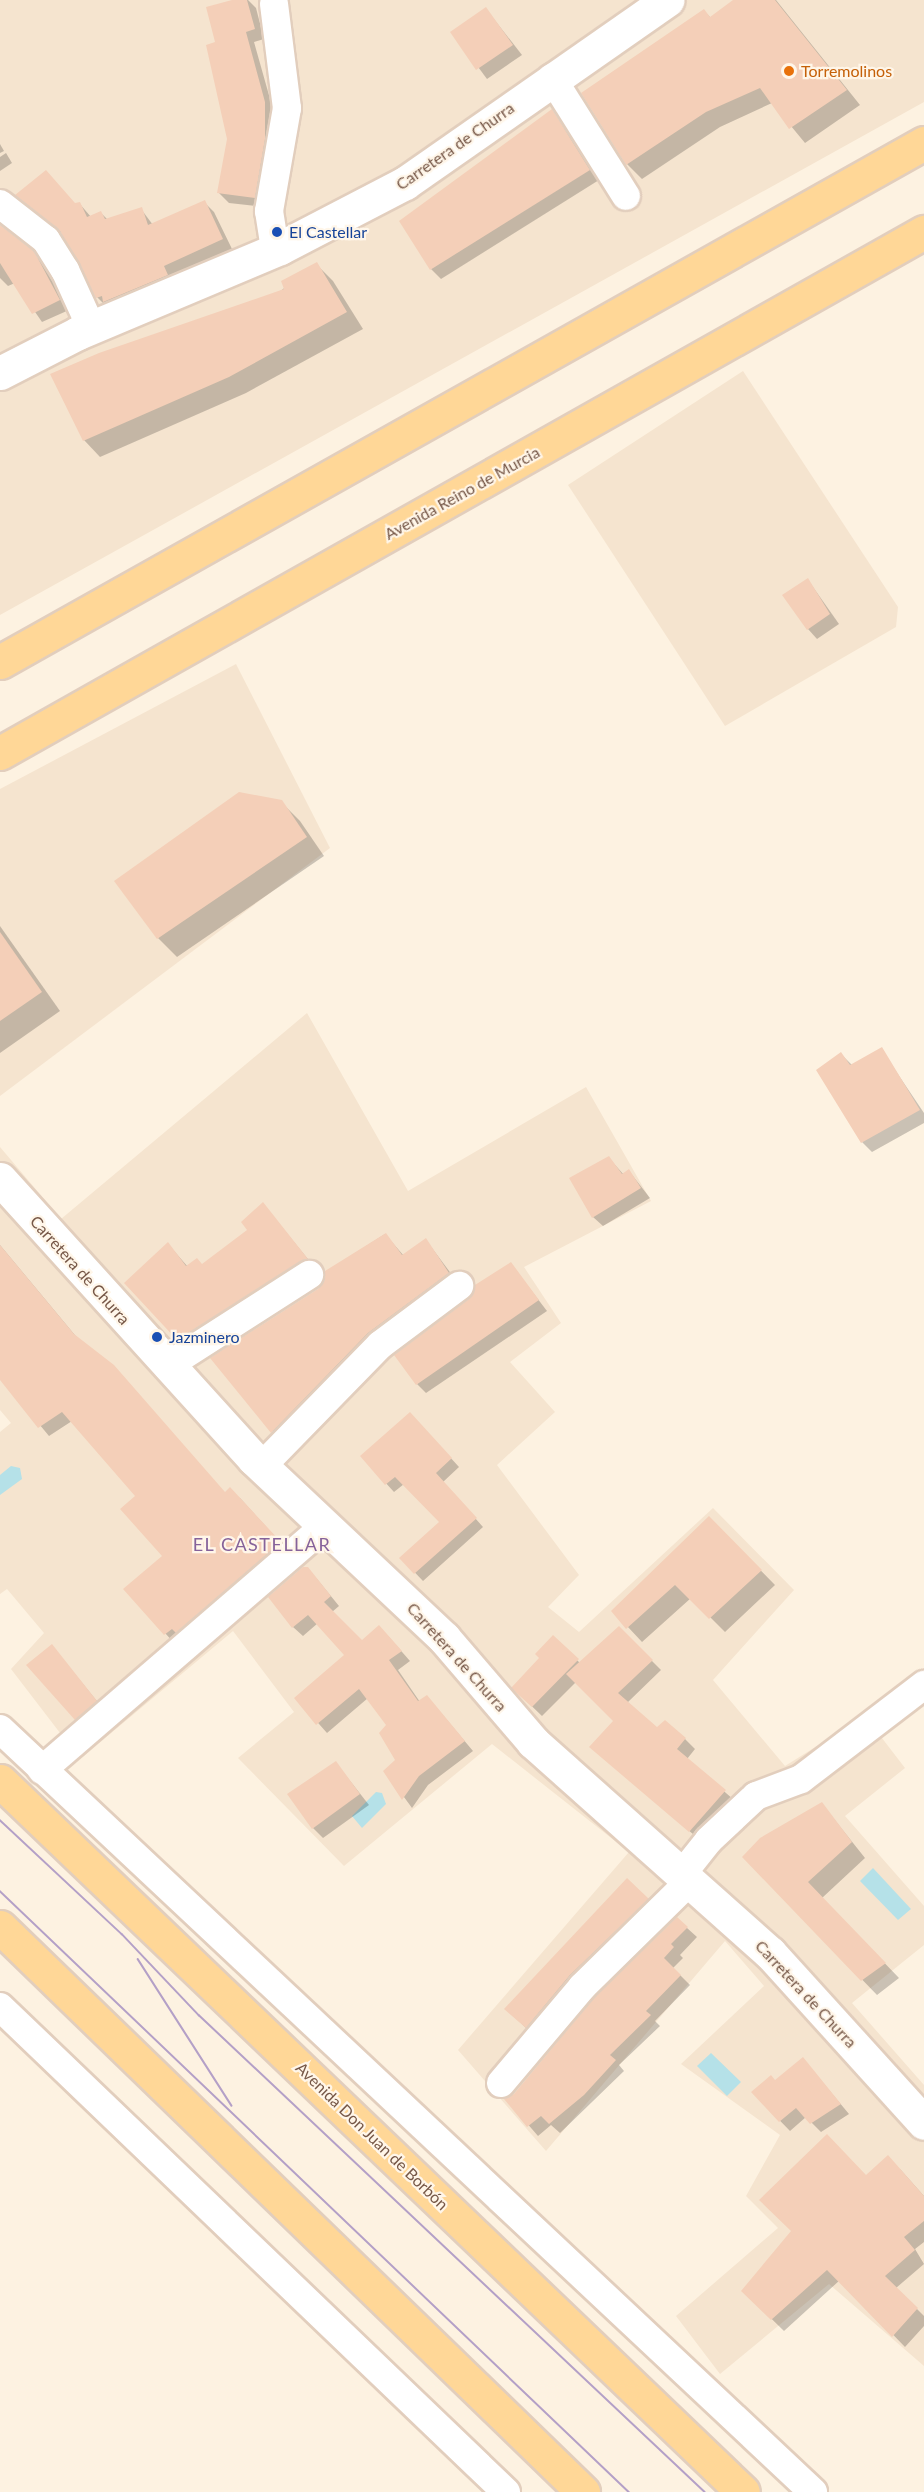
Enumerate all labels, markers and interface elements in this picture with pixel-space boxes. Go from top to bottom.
place label: Torremolinos [801,61,892,81]
marker: Torremolinos [782,64,796,78]
street label: Carretera de Churra [392,98,518,194]
place label: El Castellar [289,222,367,242]
marker: El Castellar [270,225,284,239]
street label: Avenida Reino de Murcia [381,442,543,544]
street label: Carretera de Churra [26,1212,134,1328]
place label: Jazminero [169,1327,240,1347]
marker: Jazminero [150,1330,164,1344]
district label: EL CASTELLAR [192,1533,332,1555]
street label: Carretera de Churra [403,1599,511,1715]
street label: Carretera de Churra [751,1936,861,2052]
street label: Avenida Don Juan de Borbón [292,2058,452,2214]

